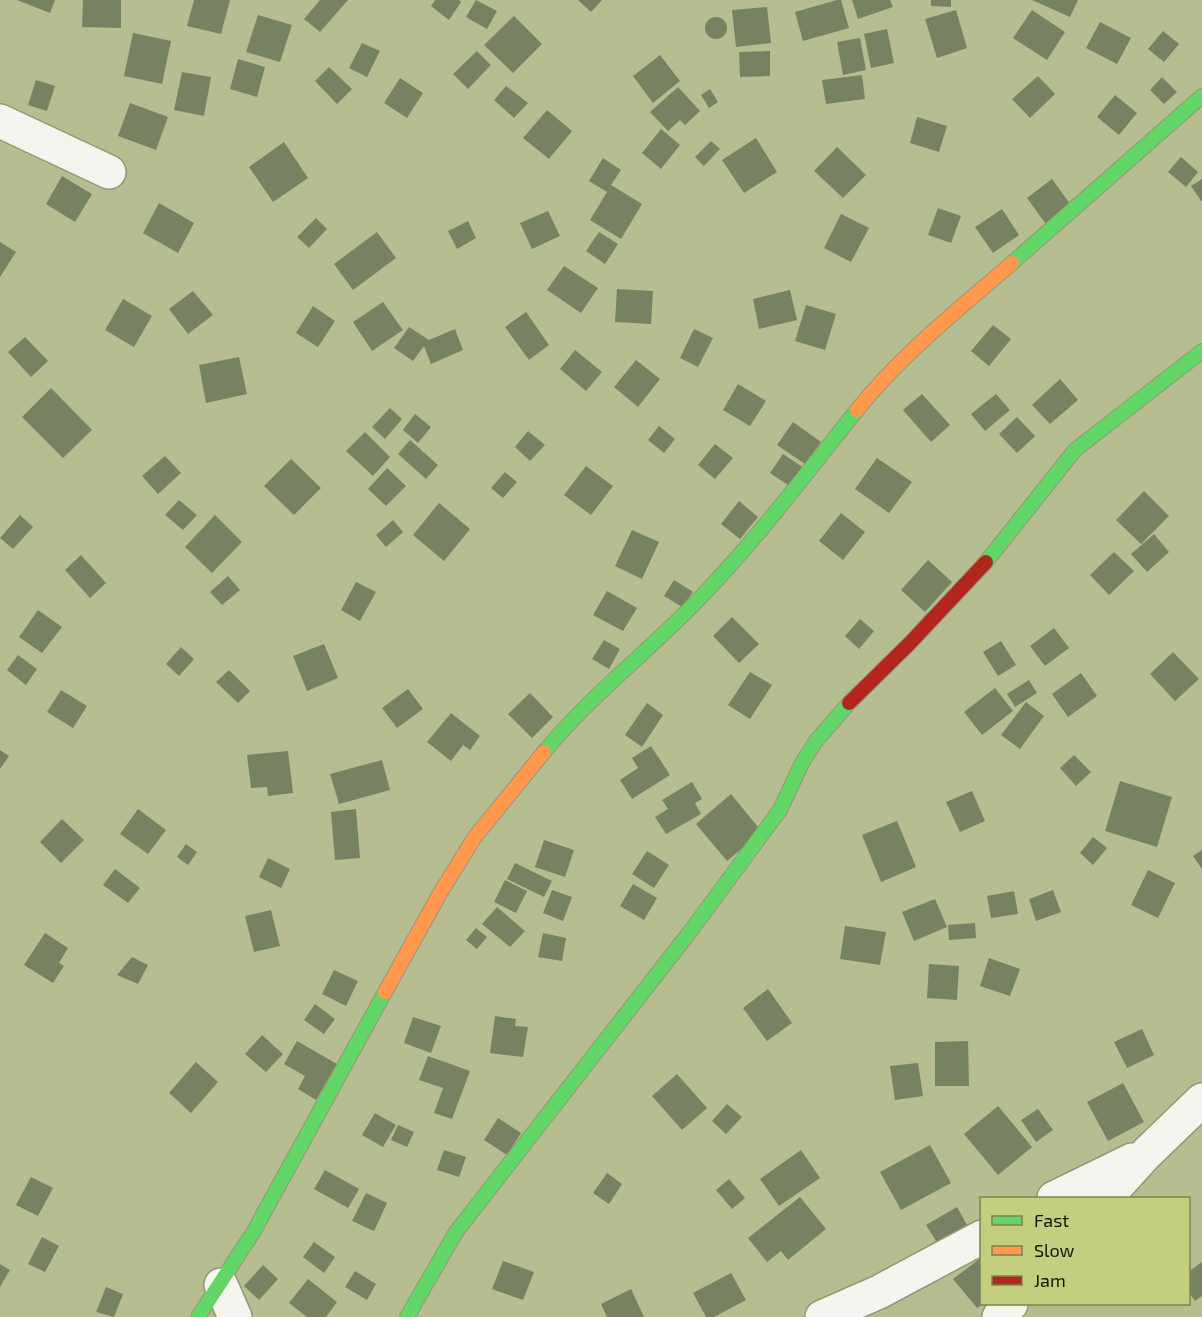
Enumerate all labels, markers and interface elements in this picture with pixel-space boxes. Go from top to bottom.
legend [980,1197,1190,1305]
text: Fast [1034,1209,1069,1231]
text: Slow [1034,1239,1075,1261]
text: Jam [1034,1269,1066,1291]

